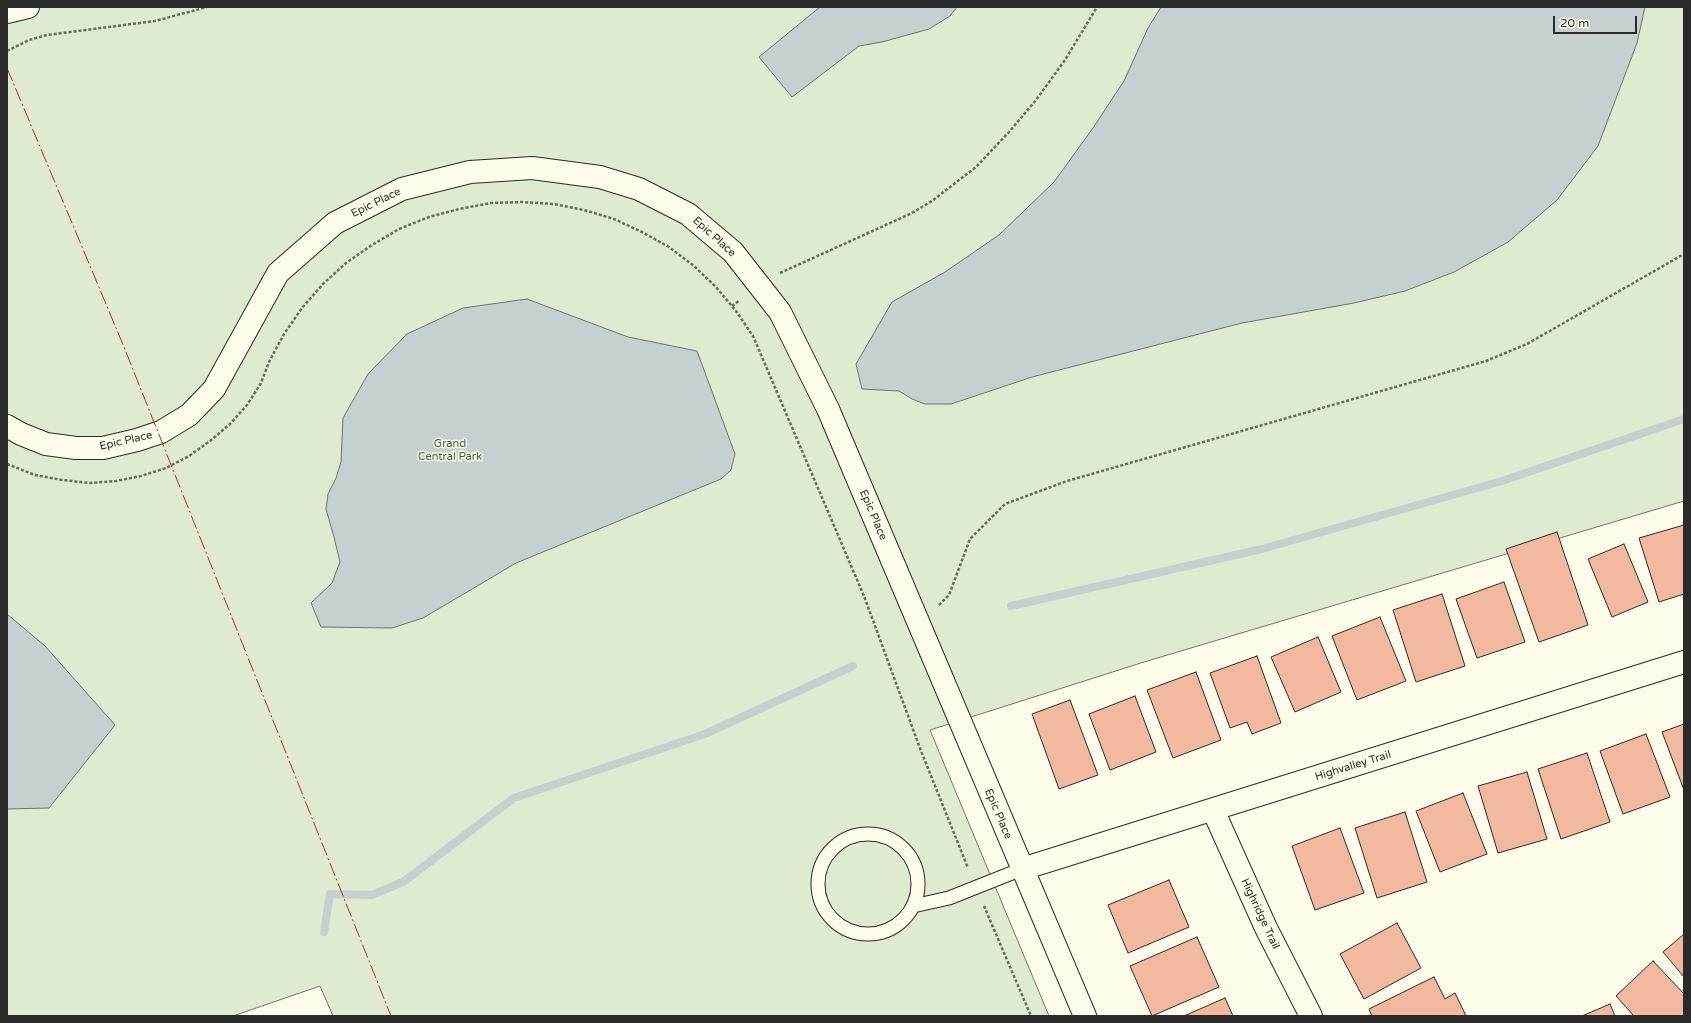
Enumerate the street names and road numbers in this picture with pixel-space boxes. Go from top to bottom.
street label: Epic Place [349,185,403,221]
street label: Epic Place [690,214,738,260]
street label: Epic Place [98,429,154,453]
street label: Epic Place [856,488,890,542]
street label: Highvalley Trail [1313,748,1393,784]
street label: Epic Place [981,787,1015,841]
street label: Highridge Trail [1238,877,1282,951]

